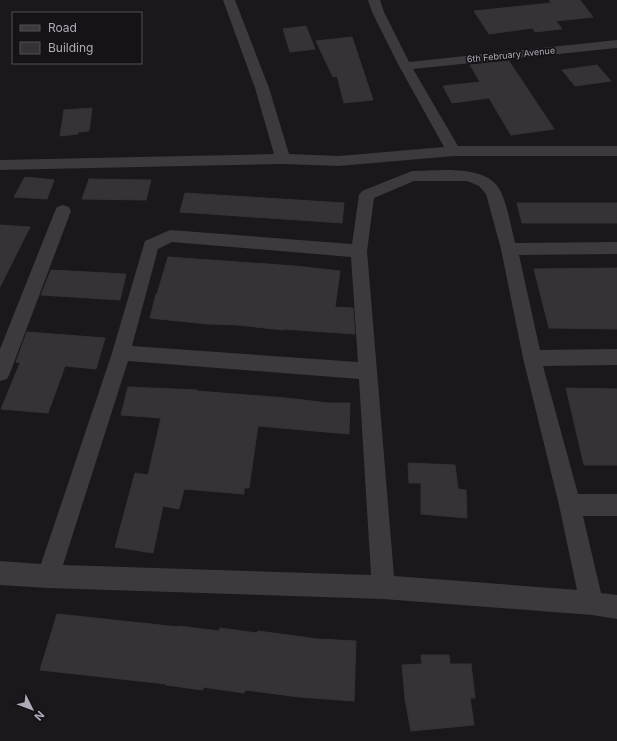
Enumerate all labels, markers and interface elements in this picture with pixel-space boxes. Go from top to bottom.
legend [12,12,142,64]
text: Road [48,20,77,35]
text: Building [48,40,93,55]
street label: 6th February Avenue [466,44,556,65]
north arrow [12,689,52,729]
text: N [31,708,47,723]

